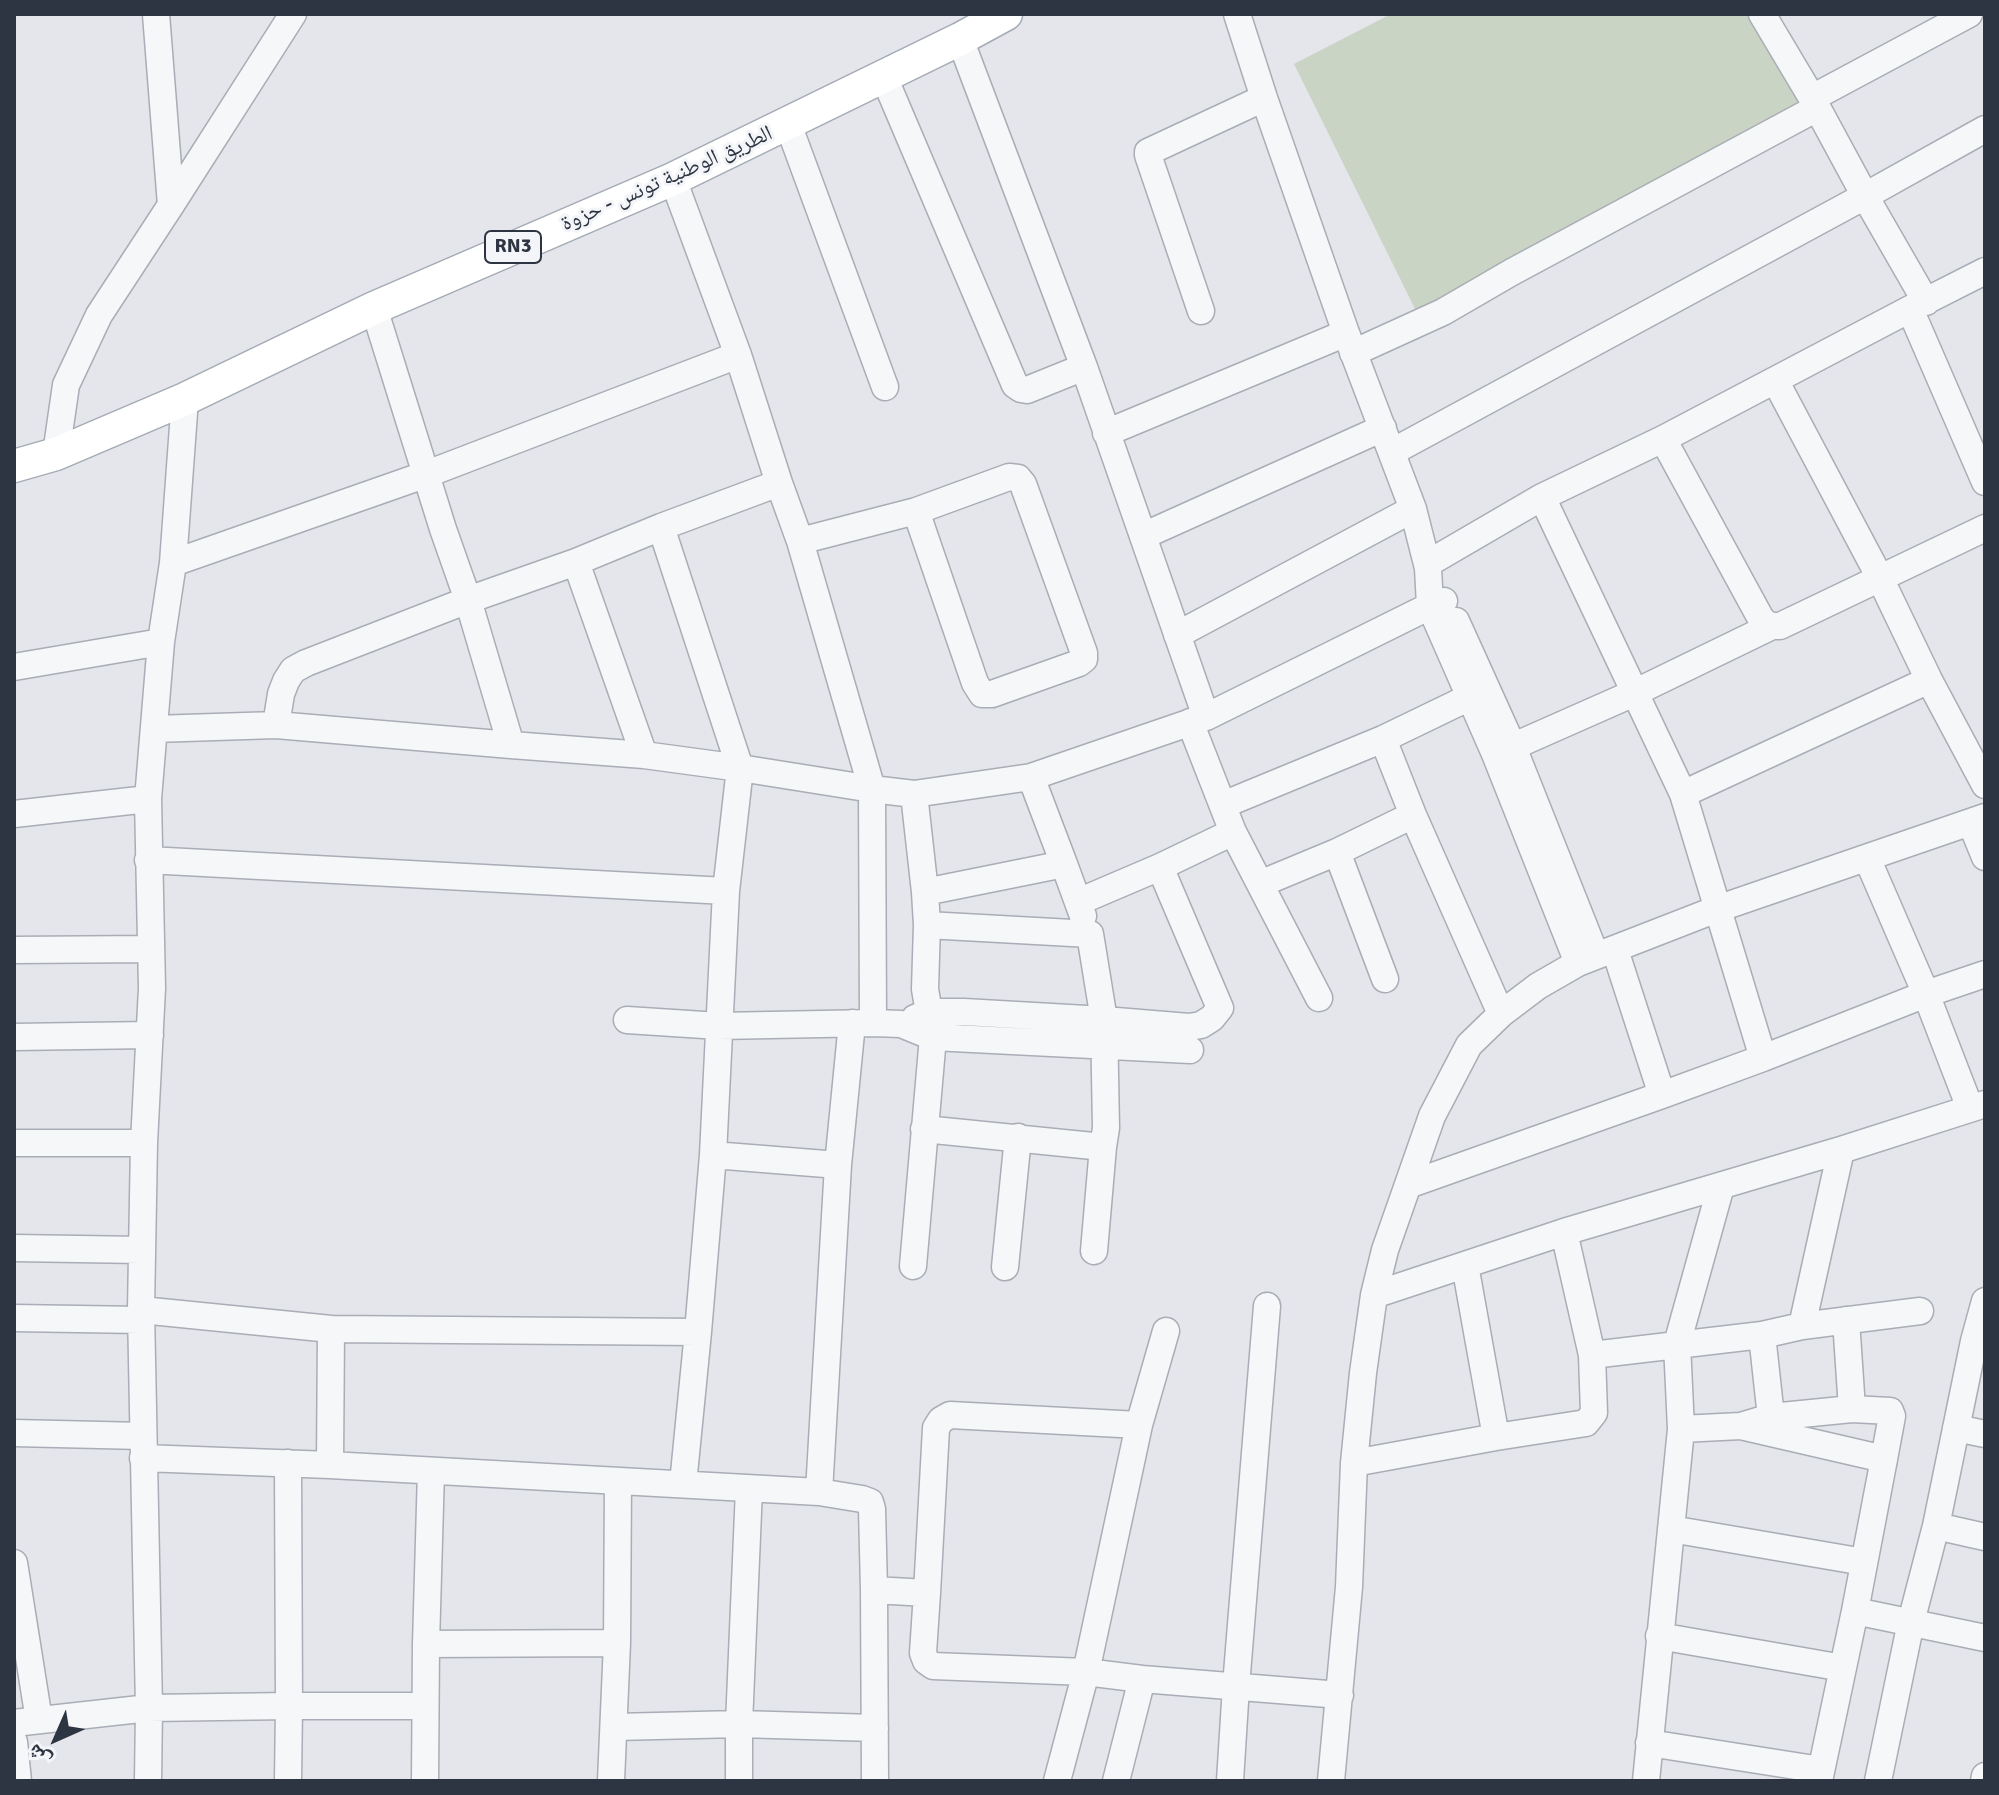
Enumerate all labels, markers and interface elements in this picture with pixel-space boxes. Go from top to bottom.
street label: الطريق الوطنية تونس - حزوة [557,120,777,238]
road number: RN3 [485,231,541,263]
north arrow [16,1699,96,1779]
text: ش [21,1739,56,1774]

